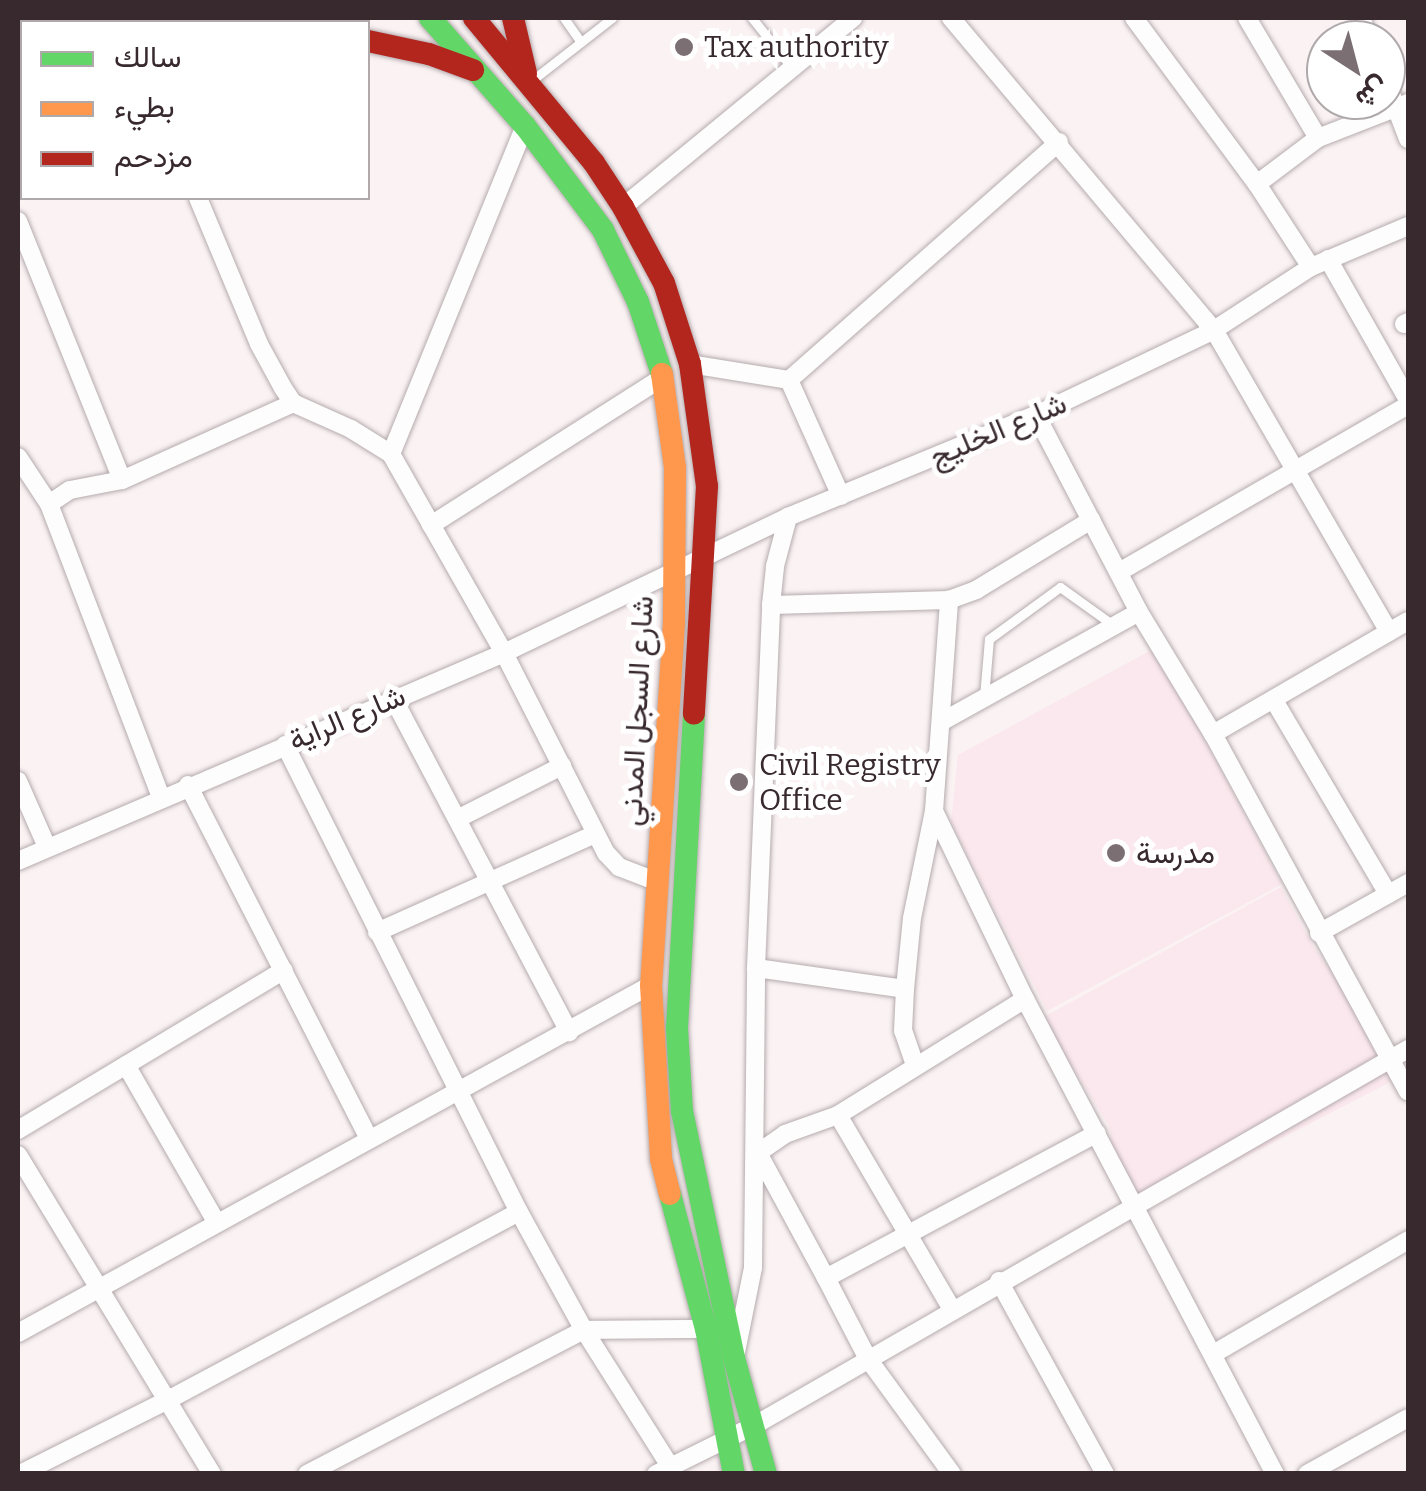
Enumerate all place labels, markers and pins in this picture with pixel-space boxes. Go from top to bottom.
place label: Tax authority [704,29,889,65]
marker: Tax authority [673,36,695,58]
place label: Civil Registry Office [759,747,941,818]
marker: Civil Registry Office [728,771,750,793]
place label: مدرسة [1136,835,1215,871]
marker: مدرسة [1105,842,1127,864]

